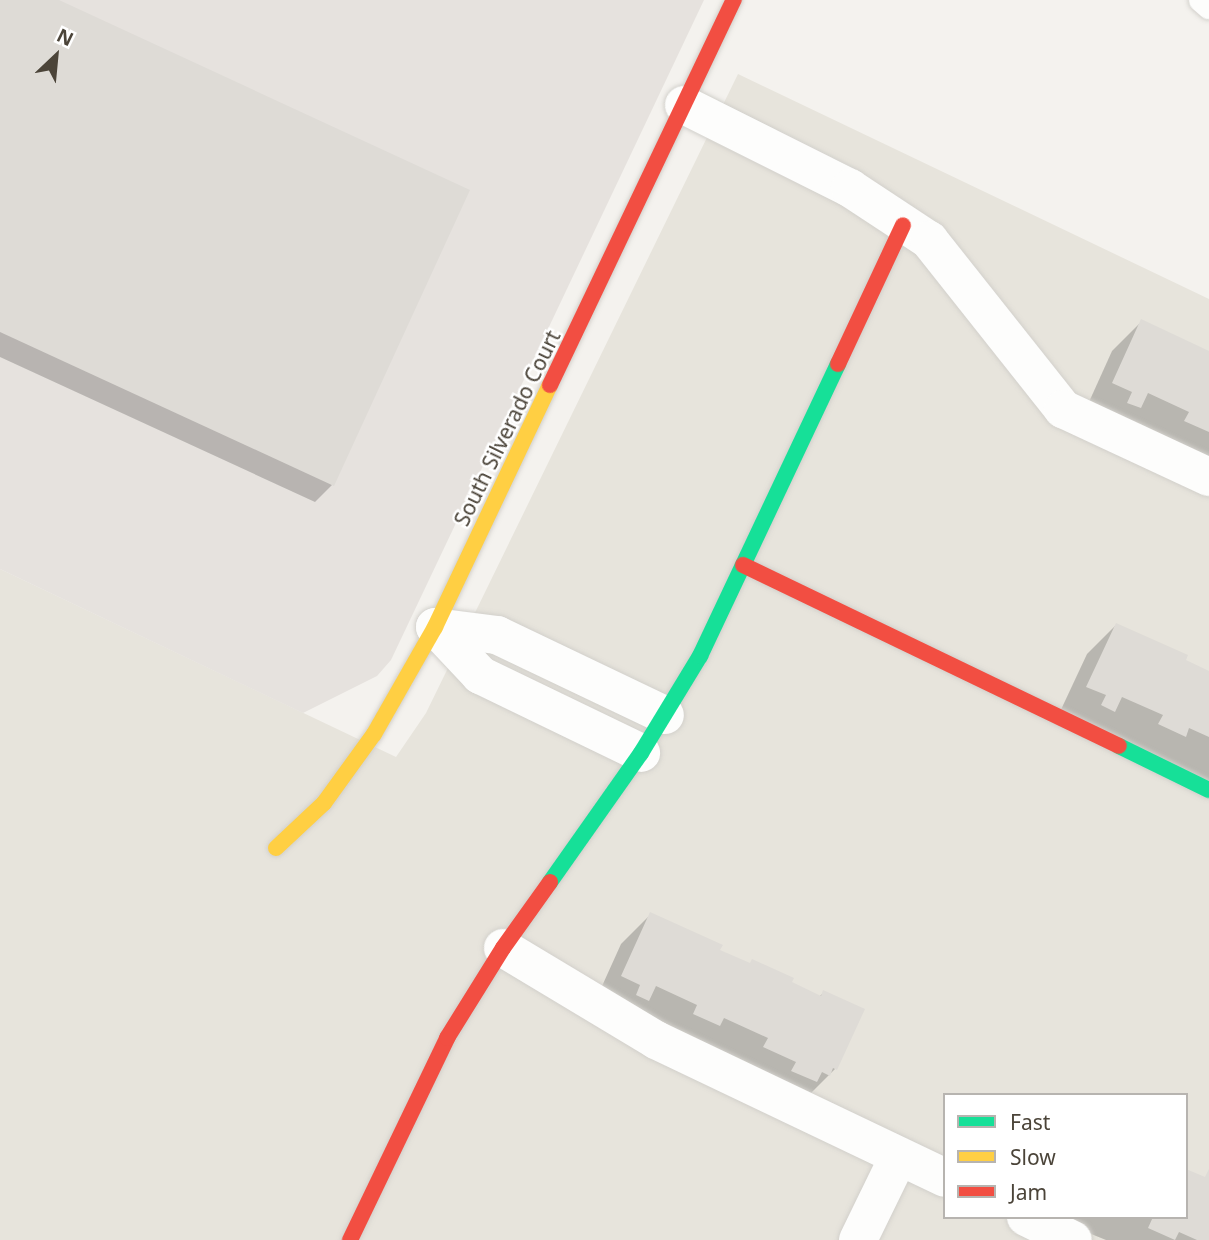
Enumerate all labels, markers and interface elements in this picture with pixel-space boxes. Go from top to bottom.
north arrow [21,21,91,91]
text: N [53,22,78,52]
street label: South Silverado Court [449,326,565,530]
legend [943,1093,1188,1219]
text: Fast [1010,1108,1050,1136]
text: Slow [1010,1143,1056,1171]
text: Jam [1010,1178,1047,1206]

